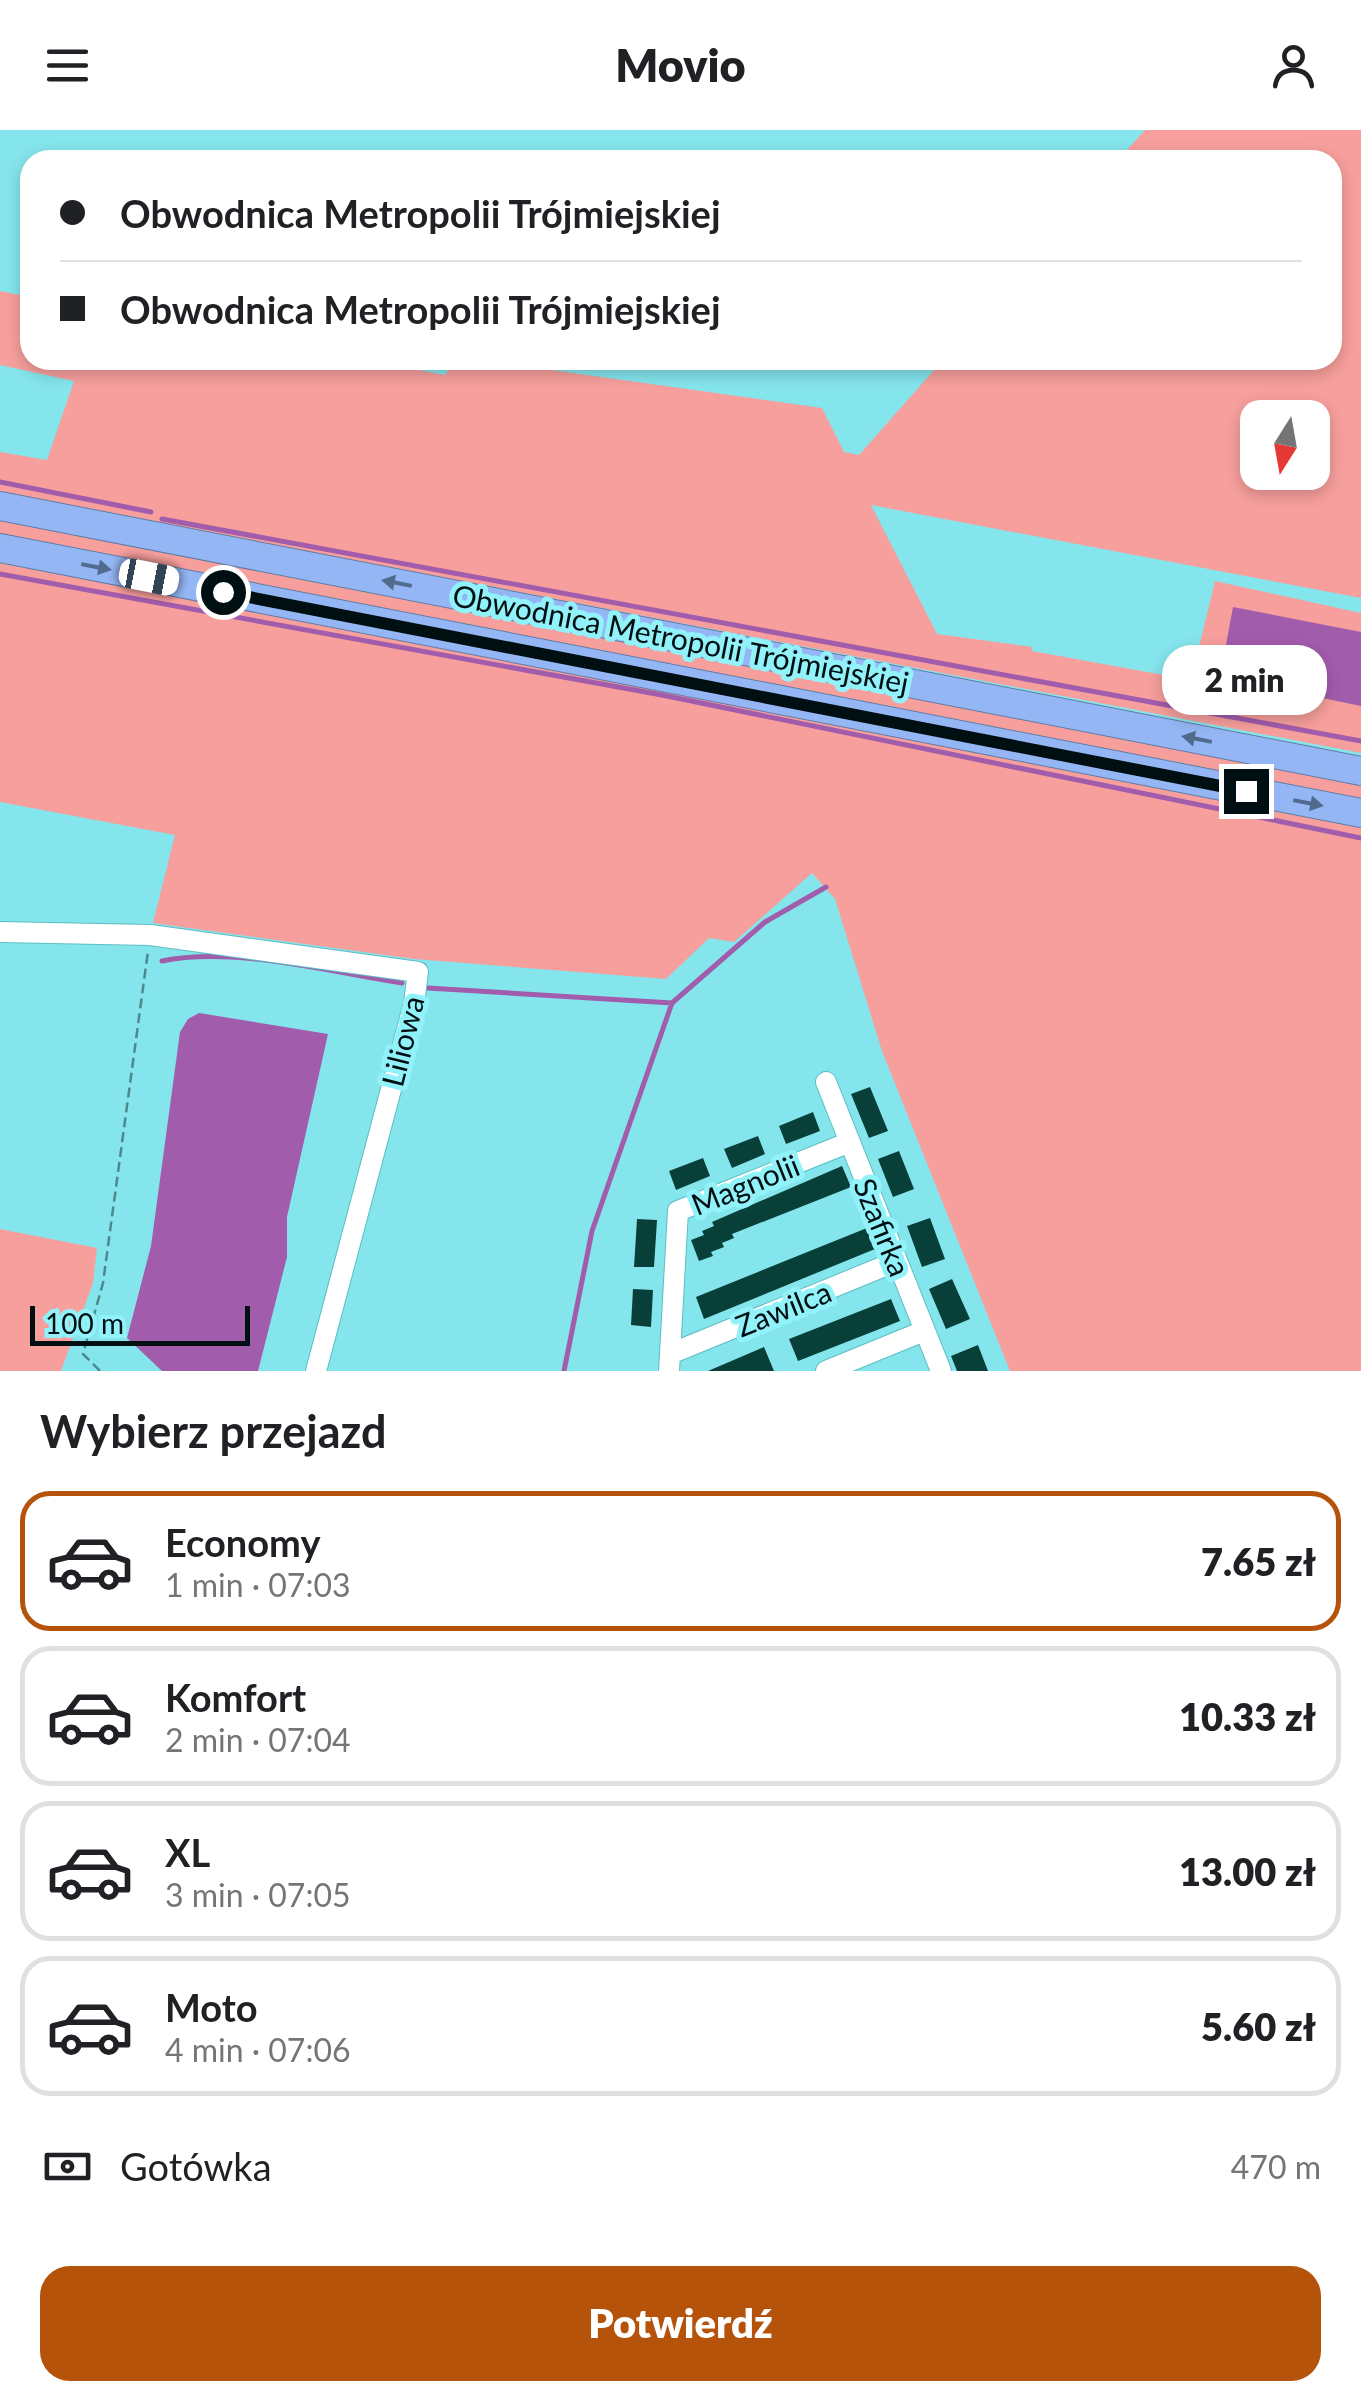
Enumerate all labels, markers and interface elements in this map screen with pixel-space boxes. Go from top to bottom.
icon: menu [40,38,95,93]
text: Movio [615,38,746,92]
icon: person [1266,38,1321,93]
text: Obwodnica Metropolii Trójmiejskiej [120,190,721,236]
text: Obwodnica Metropolii Trójmiejskiej [120,286,721,332]
north arrow [1240,400,1330,490]
map controls [1240,400,1330,490]
car [117,557,181,597]
one-way arrow [81,559,112,575]
route start [201,570,246,615]
one-way arrow [381,575,412,591]
street label: Obwodnica Metropolii Trójmiejskiej [450,576,912,700]
callout: 2 min [1164,646,1328,716]
text: 2 min [1205,660,1284,699]
one-way arrow [1181,730,1212,746]
route end [1224,769,1269,814]
one-way arrow [1293,796,1324,811]
street label: Liliowa [373,992,431,1090]
street label: Magnolii [686,1146,804,1222]
street label: Szafirka [847,1173,919,1281]
street label: Zawilca [730,1273,836,1343]
scale bar [30,1301,250,1346]
text: 100 m [45,1306,124,1340]
text: Wybierz przejazd [40,1404,386,1458]
icon: car [45,1516,135,1606]
text: Economy [165,1519,320,1565]
text: 7.65 zł [1201,1538,1316,1584]
text: 1 min · 07:03 [165,1565,351,1604]
icon: car [45,1671,135,1761]
text: Komfort [165,1674,306,1720]
text: 10.33 zł [1179,1693,1316,1739]
text: 2 min · 07:04 [165,1720,351,1759]
icon: car [45,1826,135,1916]
text: XL [165,1829,210,1875]
text: 13.00 zł [1179,1848,1316,1894]
text: 3 min · 07:05 [165,1875,351,1914]
icon: car [45,1981,135,2071]
text: Moto [165,1984,258,2030]
text: 5.60 zł [1201,2003,1316,2049]
text: 4 min · 07:06 [165,2030,351,2069]
icon: cash [40,2139,95,2194]
text: Gotówka [120,2143,272,2189]
text: 470 m [1231,2147,1321,2186]
button: Potwierdź [40,2266,1321,2381]

